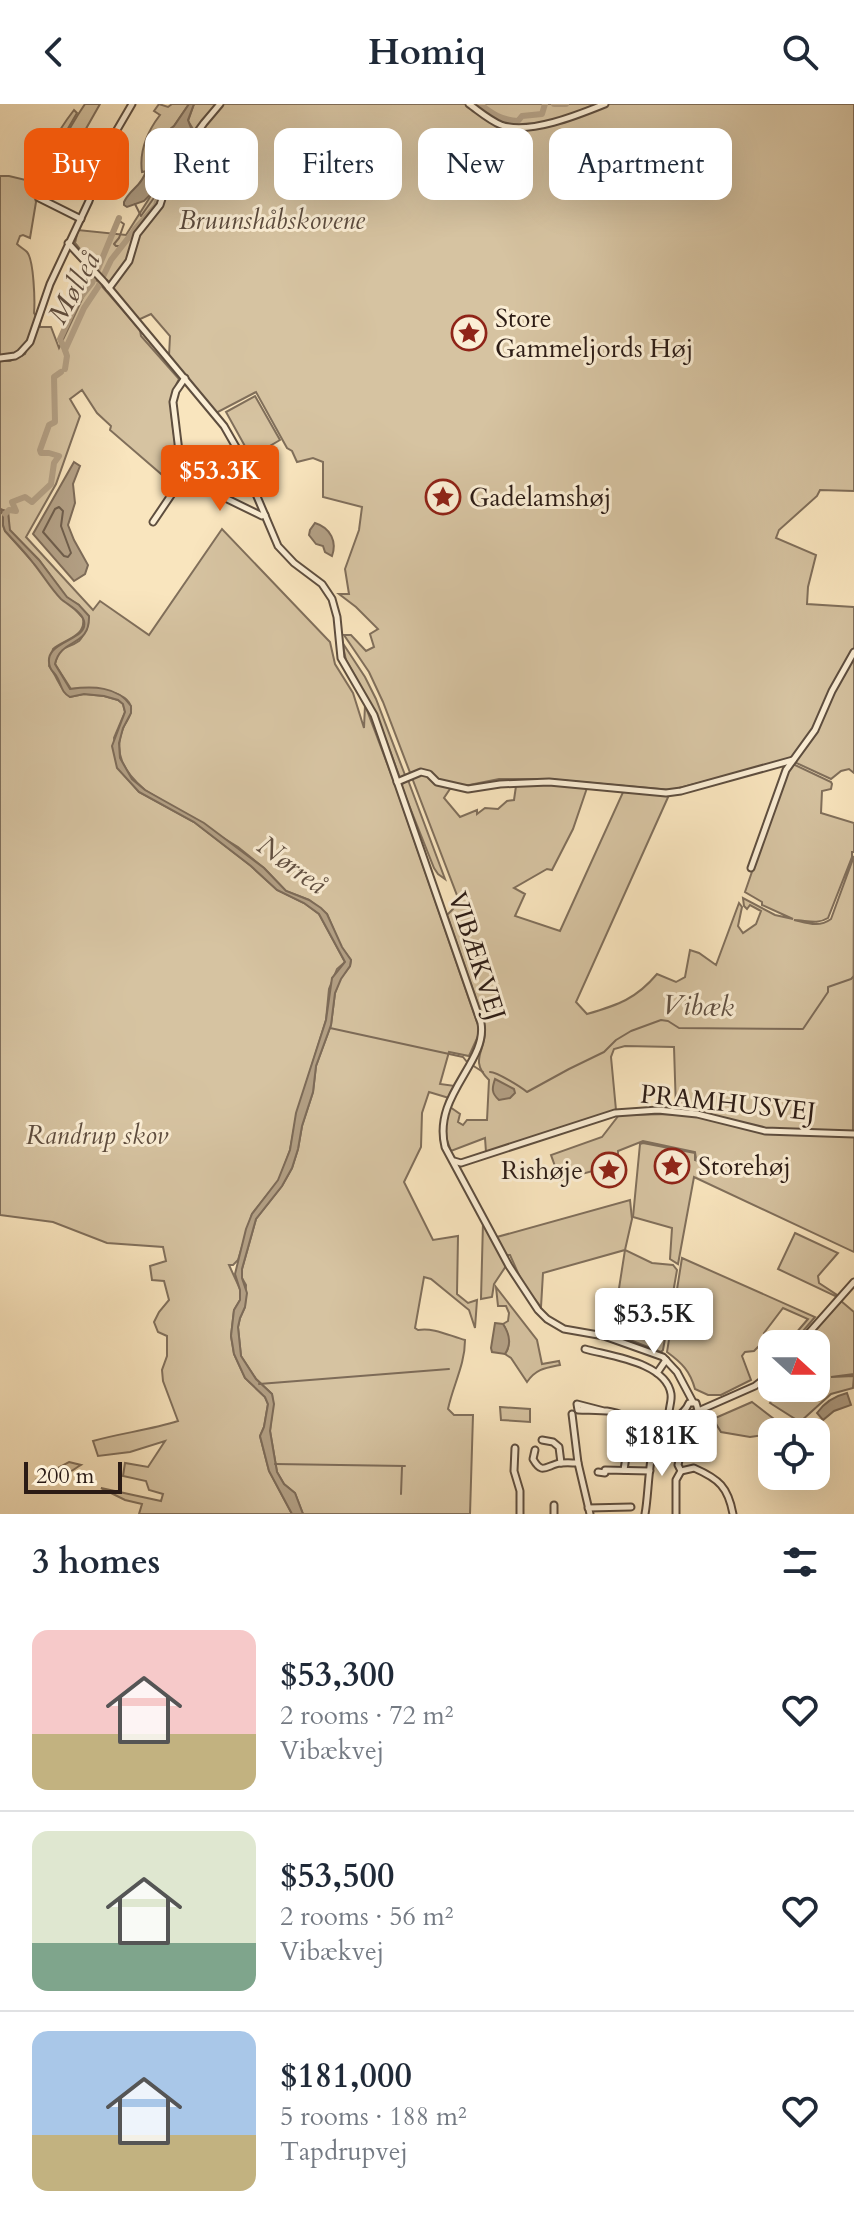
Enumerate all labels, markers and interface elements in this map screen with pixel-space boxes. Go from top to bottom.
text: Homiq [368,28,486,77]
icon: back [32,30,76,74]
icon: search [778,30,822,74]
chip: Buy [24,128,129,200]
chip: Rent [145,128,258,200]
chip: Filters [274,128,402,200]
chip: New [418,128,533,200]
chip: Apartment [549,128,732,200]
park label: Bruunshåbskovene [179,203,366,238]
water label: Mølleå [39,244,110,331]
place label: Store Gammeljords Høj [495,301,693,366]
place icon: Store Gammeljords Høj [450,314,488,352]
pin: $53.3K [155,445,285,513]
text: $53.3K [179,453,261,488]
place icon: Gadelamshøj [424,478,462,516]
place label: Gadelamshøj [469,480,611,515]
water label: Nørreå [250,827,335,903]
street label: VIBÆKVEJ [440,887,514,1025]
water label: Vibæk [661,986,735,1026]
street label: PRAMHUSVEJ [638,1076,818,1130]
park label: Randrup skov [26,1118,169,1153]
place icon: Storehøj [653,1147,691,1185]
place label: Storehøj [698,1149,791,1184]
place icon: Rishøje [590,1151,628,1189]
place label: Rishøje [501,1153,583,1188]
pin: $53.5K [589,1288,719,1356]
text: $53.5K [613,1296,695,1331]
north arrow [758,1330,830,1402]
map controls [758,1330,830,1490]
pin: $181K [606,1410,718,1478]
text: $181K [625,1418,699,1453]
button: locate [758,1418,830,1490]
scale bar [24,1458,122,1494]
text: 200 m [36,1461,94,1491]
text: 3 homes [32,1539,160,1585]
icon: filters [778,1540,822,1584]
text: $53,300 [280,1652,394,1698]
icon: home [96,1662,192,1758]
icon: heart [778,1688,822,1732]
text: 2 rooms · 72 m² [280,1698,453,1733]
text: Vibækvej [280,1733,384,1768]
text: $53,500 [280,1853,394,1899]
icon: home [96,1863,192,1959]
icon: heart [778,1889,822,1933]
text: 2 rooms · 56 m² [280,1899,453,1934]
text: Vibækvej [280,1934,384,1969]
text: $181,000 [280,2053,412,2099]
icon: home [96,2063,192,2159]
icon: heart [778,2089,822,2133]
text: 5 rooms · 188 m² [280,2099,467,2134]
text: Tapdrupvej [280,2134,408,2169]

